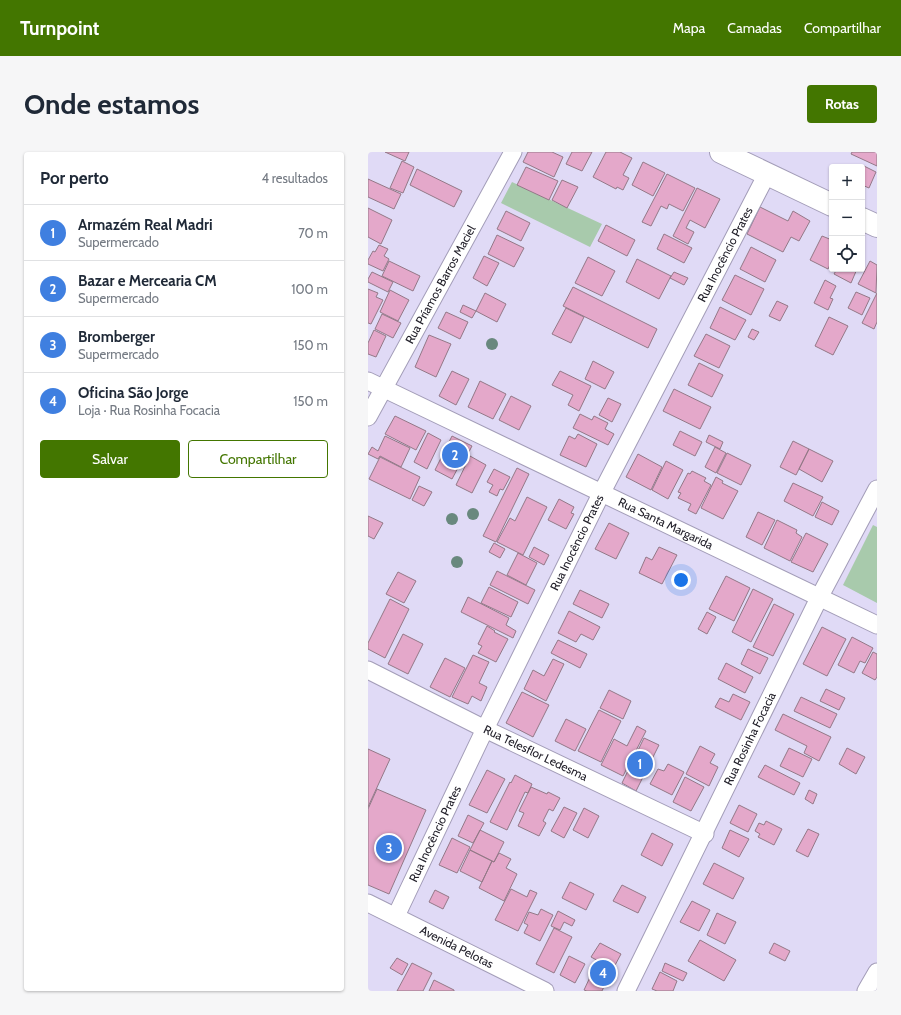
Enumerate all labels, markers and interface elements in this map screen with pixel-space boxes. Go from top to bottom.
text: Turnpoint [20,17,99,40]
text: Mapa [673,19,705,37]
text: Camadas [727,19,782,37]
text: Compartilhar [804,19,881,37]
button: Rotas [807,85,877,123]
text: Onde estamos [24,87,199,121]
map controls [829,164,865,272]
button: + [829,164,865,200]
text: Por perto [40,168,109,188]
text: 4 resultados [261,170,328,186]
button: − [829,200,865,236]
street label: Rua Inocêncio Prates [694,204,756,304]
text: Armazém Real Madri [78,216,213,234]
street label: Rua Príamos Barros Maciel [402,222,479,346]
text: 1 [51,225,55,241]
text: 70 m [298,225,328,241]
text: Supermercado [78,234,159,250]
button: locate [829,236,865,272]
text: Bazar e Mercearia CM [78,272,217,290]
text: 2 [50,281,56,297]
text: 100 m [291,281,328,297]
text: Supermercado [78,290,159,306]
text: Bromberger [78,328,155,346]
text: 3 [49,337,57,353]
text: 150 m [293,337,328,353]
text: Supermercado [78,346,159,362]
text: Oficina São Jorge [78,384,189,402]
text: 4 [49,393,57,409]
text: 150 m [293,393,328,409]
text: Loja · Rua Rosinha Focacia [78,402,220,418]
button: Salvar [40,440,180,478]
button: Compartilhar [188,440,328,478]
pin: 2 [442,440,468,470]
street label: Rua Inocêncio Prates [547,492,607,593]
street label: Rua Santa Margarida [616,494,716,552]
your location [671,570,691,590]
street label: Rua Rosinha Focacia [720,689,779,788]
street label: Rua Telesflor Ledesma [481,721,590,784]
pin: 1 [627,749,653,779]
street label: Rua Inocêncio Prates [405,783,464,884]
pin: 3 [376,833,402,863]
street label: Avenida Pelotas [418,922,496,971]
pin: 4 [590,958,616,988]

